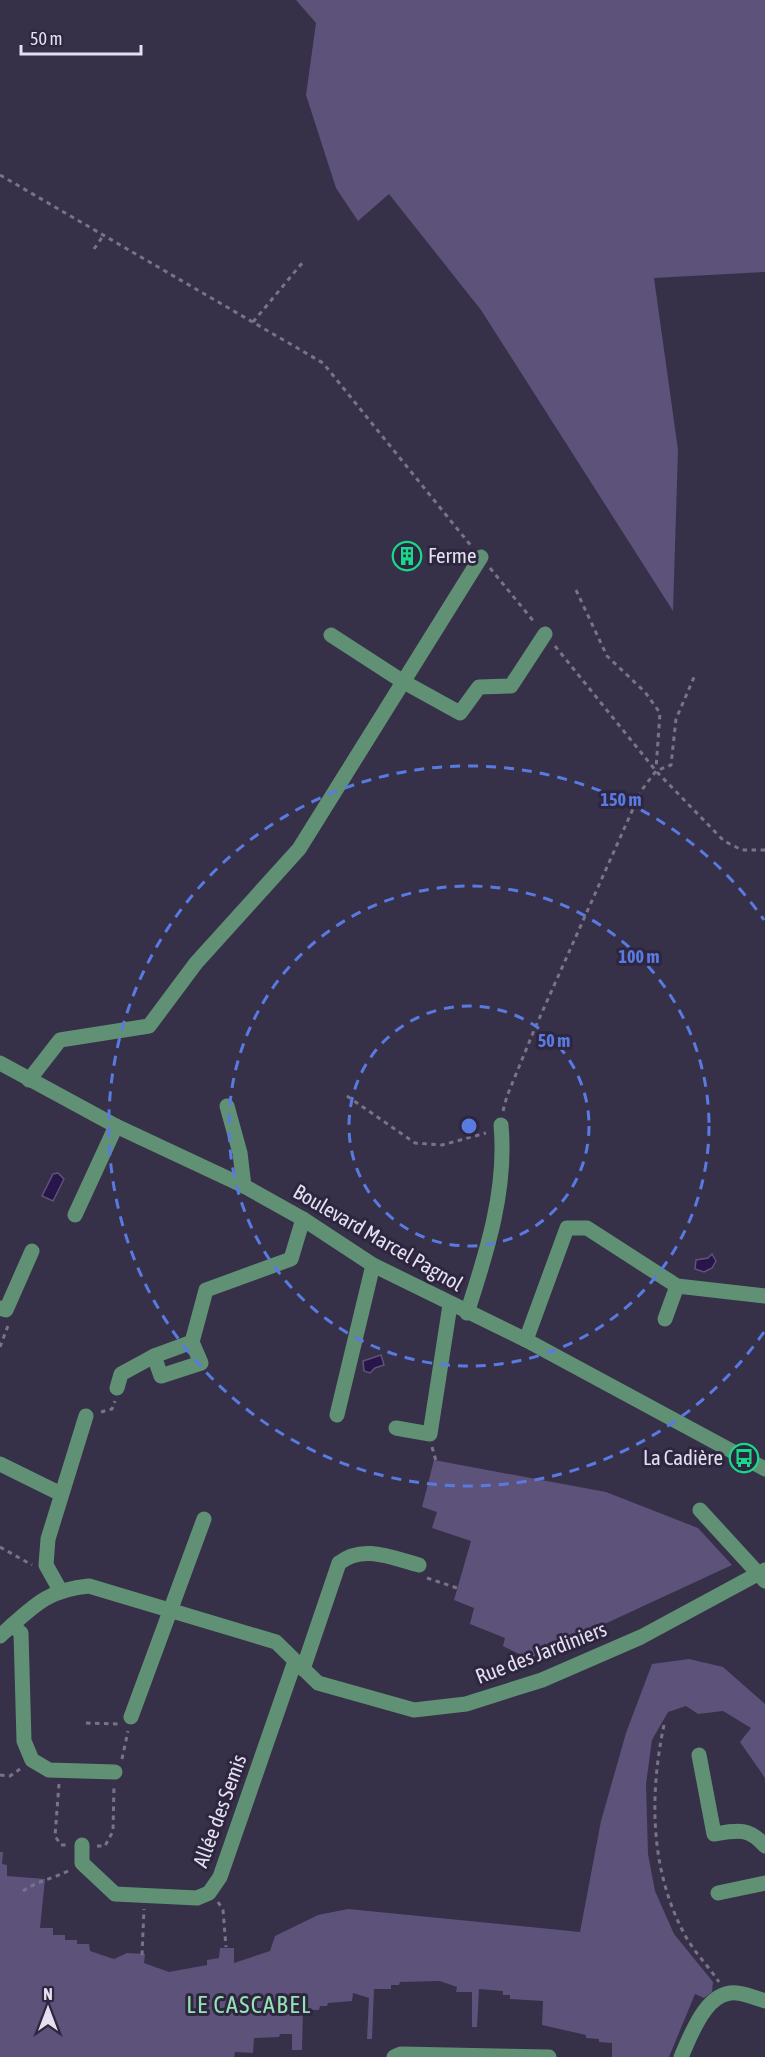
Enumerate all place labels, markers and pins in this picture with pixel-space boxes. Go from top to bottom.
building icon: Ferme [391,540,423,572]
place label: Ferme [428,543,476,567]
centre of rings [459,1116,479,1136]
bus stop icon: La Cadière [728,1442,760,1474]
place label: La Cadière [643,1445,723,1469]

